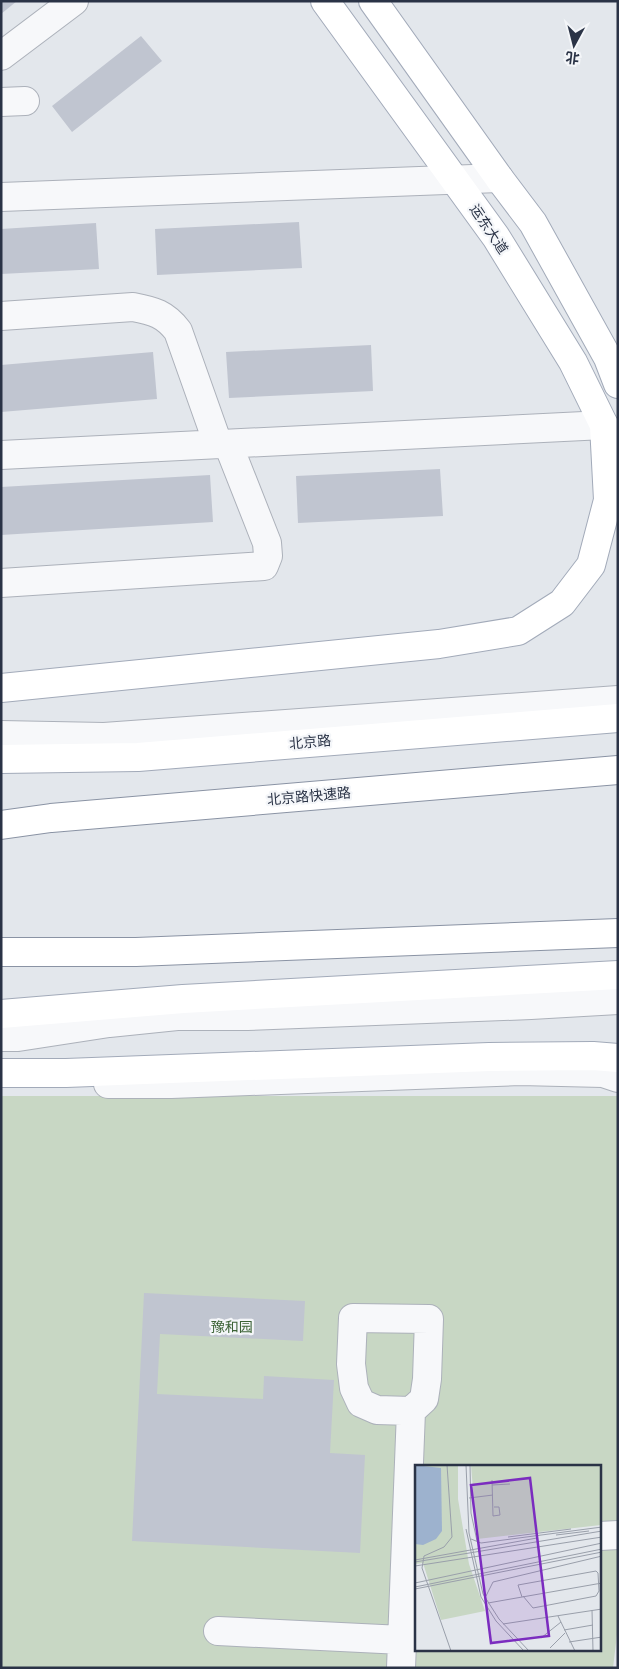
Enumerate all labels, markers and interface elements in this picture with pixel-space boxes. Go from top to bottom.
north arrow [549,20,599,70]
text: 北 [564,49,580,67]
street label: 运东大道 [467,201,511,257]
street label: 北京路 [288,732,332,752]
street label: 北京路快速路 [266,784,352,808]
park label: 豫和园 [211,1319,253,1335]
inset map [415,1465,602,1652]

